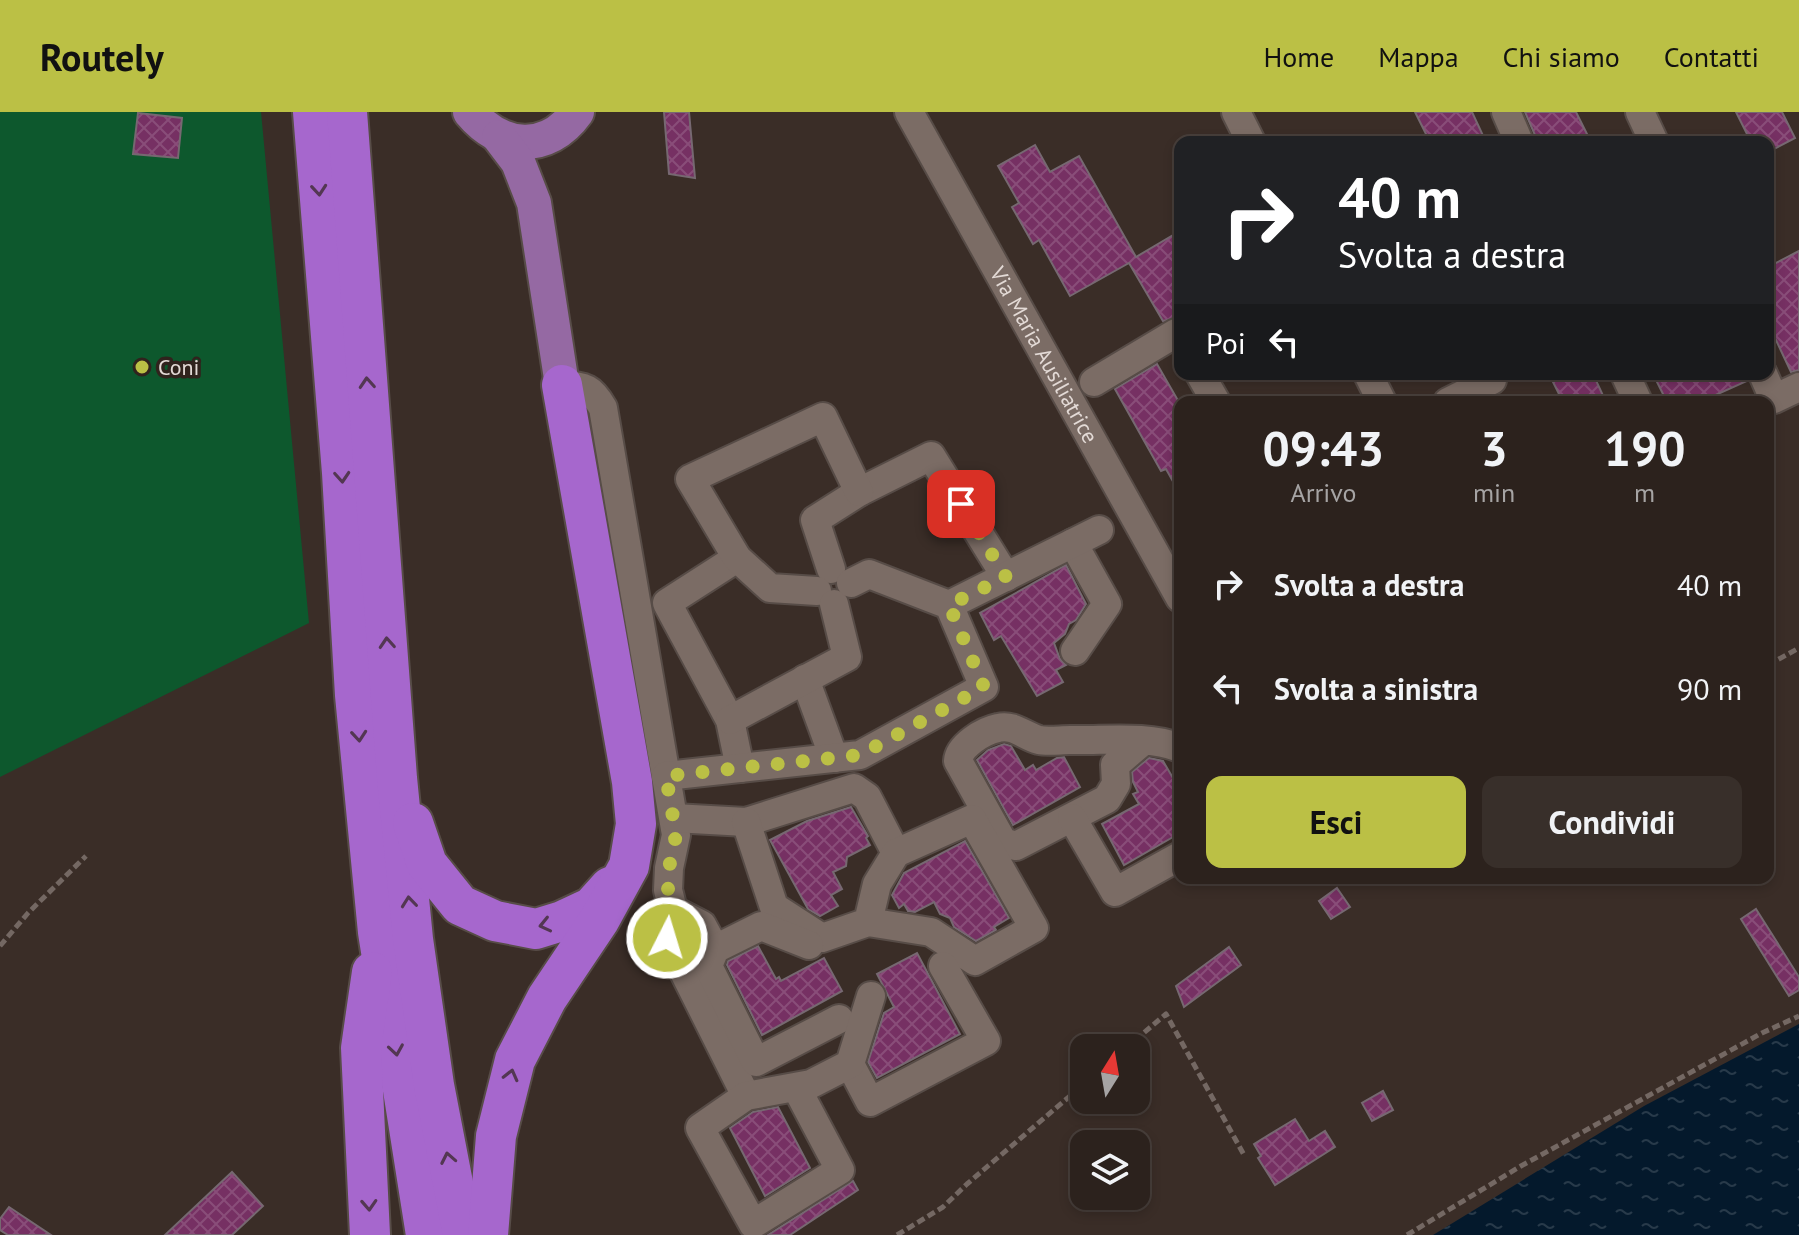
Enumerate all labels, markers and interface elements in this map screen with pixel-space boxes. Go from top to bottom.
text: Routely [40,32,164,81]
text: Home [1264,38,1334,75]
text: Mappa [1378,38,1459,75]
text: Chi siamo [1503,38,1620,75]
text: Contatti [1664,38,1759,75]
text: 40 m [1338,161,1461,233]
icon: right [1206,168,1310,272]
one-way arrow [310,184,327,197]
text: Svolta a destra [1338,231,1566,278]
street label: Via Maria Ausiliatrice [984,261,1105,448]
icon: left [1262,320,1306,364]
text: Poi [1206,323,1246,362]
place label: Coni [158,353,200,381]
marker: Coni [133,358,151,376]
one-way arrow [359,376,376,389]
text: 09:43 [1263,417,1384,479]
text: 3 [1480,417,1508,479]
text: 190 [1604,417,1685,479]
pin [927,470,995,538]
one-way arrow [333,471,350,484]
text: Arrivo [1290,476,1356,509]
text: min [1473,476,1515,509]
text: m [1634,476,1655,509]
icon: arrive [939,482,983,526]
icon: right [1206,562,1250,606]
text: Svolta a destra [1274,565,1464,604]
text: 40 m [1677,565,1742,604]
one-way arrow [379,636,396,649]
icon: left [1206,666,1250,710]
text: Svolta a sinistra [1274,669,1478,708]
text: 90 m [1677,669,1742,708]
one-way arrow [350,730,367,743]
button: Esci [1206,776,1466,868]
button: Condividi [1482,776,1742,868]
one-way arrow [401,895,418,908]
position arrow [625,896,709,980]
one-way arrow [539,916,553,933]
north arrow [1070,1034,1150,1114]
map controls [1070,1034,1150,1210]
one-way arrow [387,1043,404,1057]
one-way arrow [502,1069,519,1083]
button: layers [1070,1130,1150,1210]
one-way arrow [441,1152,458,1165]
one-way arrow [360,1199,377,1212]

